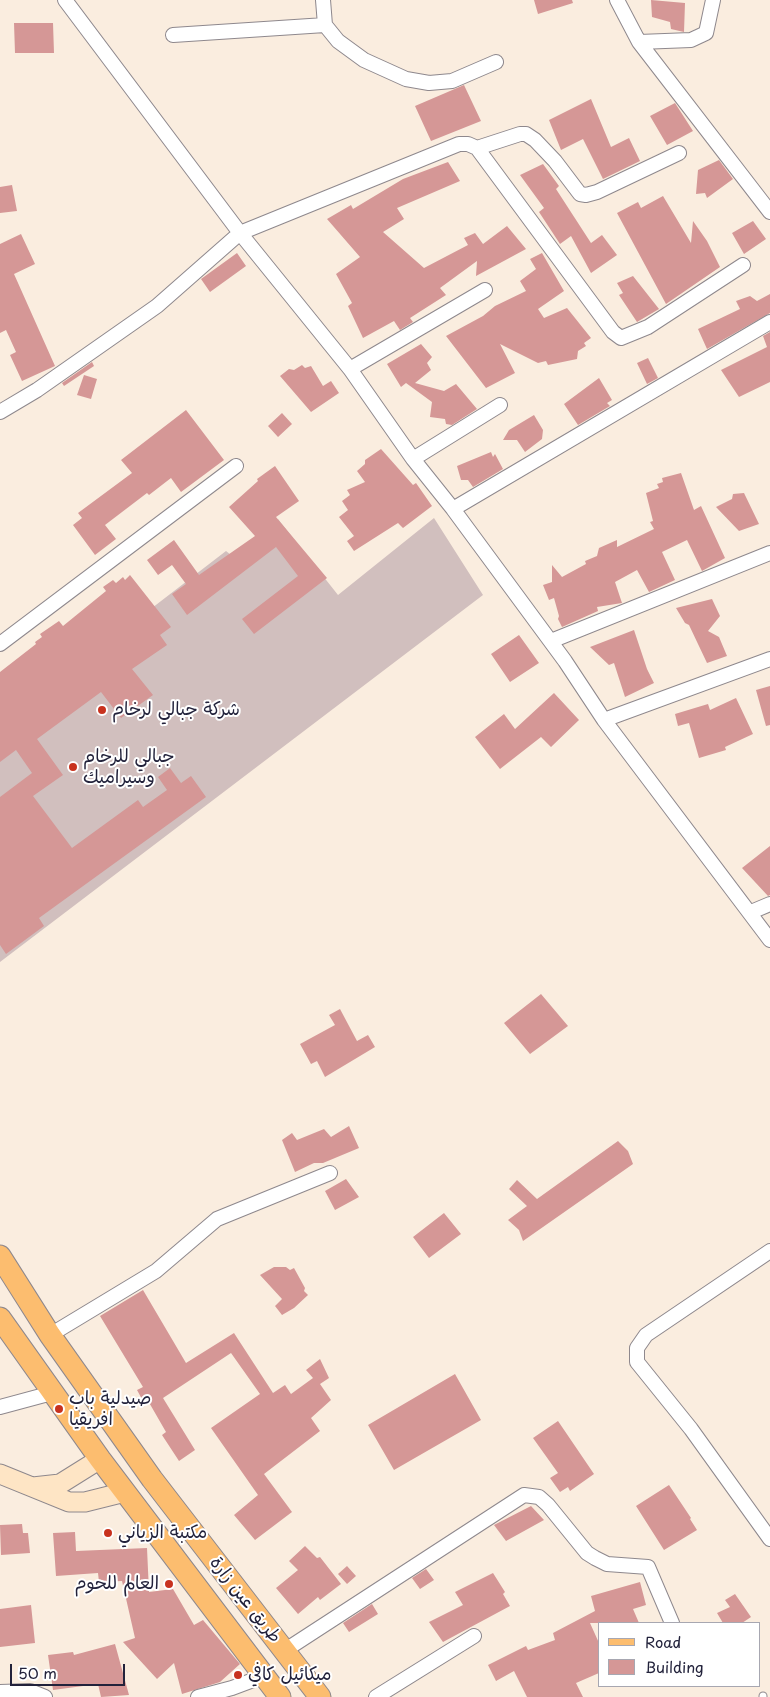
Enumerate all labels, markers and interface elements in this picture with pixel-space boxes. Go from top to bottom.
place label: شركة جبالي لرخام [112,699,240,721]
marker: شركة جبالي لرخام [96,704,108,716]
place label: جبالي للرخام وسيراميك [83,746,175,789]
marker: جبالي للرخام وسيراميك [67,761,79,773]
place label: صيدلية باب افريقيا [69,1388,151,1430]
marker: صيدلية باب افريقيا [53,1403,65,1415]
place label: مكتبة الزياني [118,1522,207,1544]
marker: مكتبة الزياني [102,1527,114,1539]
street label: طريق عين زارة [205,1552,285,1648]
place label: العالم للحوم [74,1573,159,1595]
marker: العالم للحوم [163,1578,175,1590]
legend [598,1622,760,1687]
text: Road [645,1630,681,1653]
scale bar [12,1654,128,1686]
text: Building [645,1655,704,1678]
text: 50 m [18,1661,57,1684]
place label: ميكائيل كافي [248,1664,331,1686]
marker: ميكائيل كافي [232,1669,244,1681]

